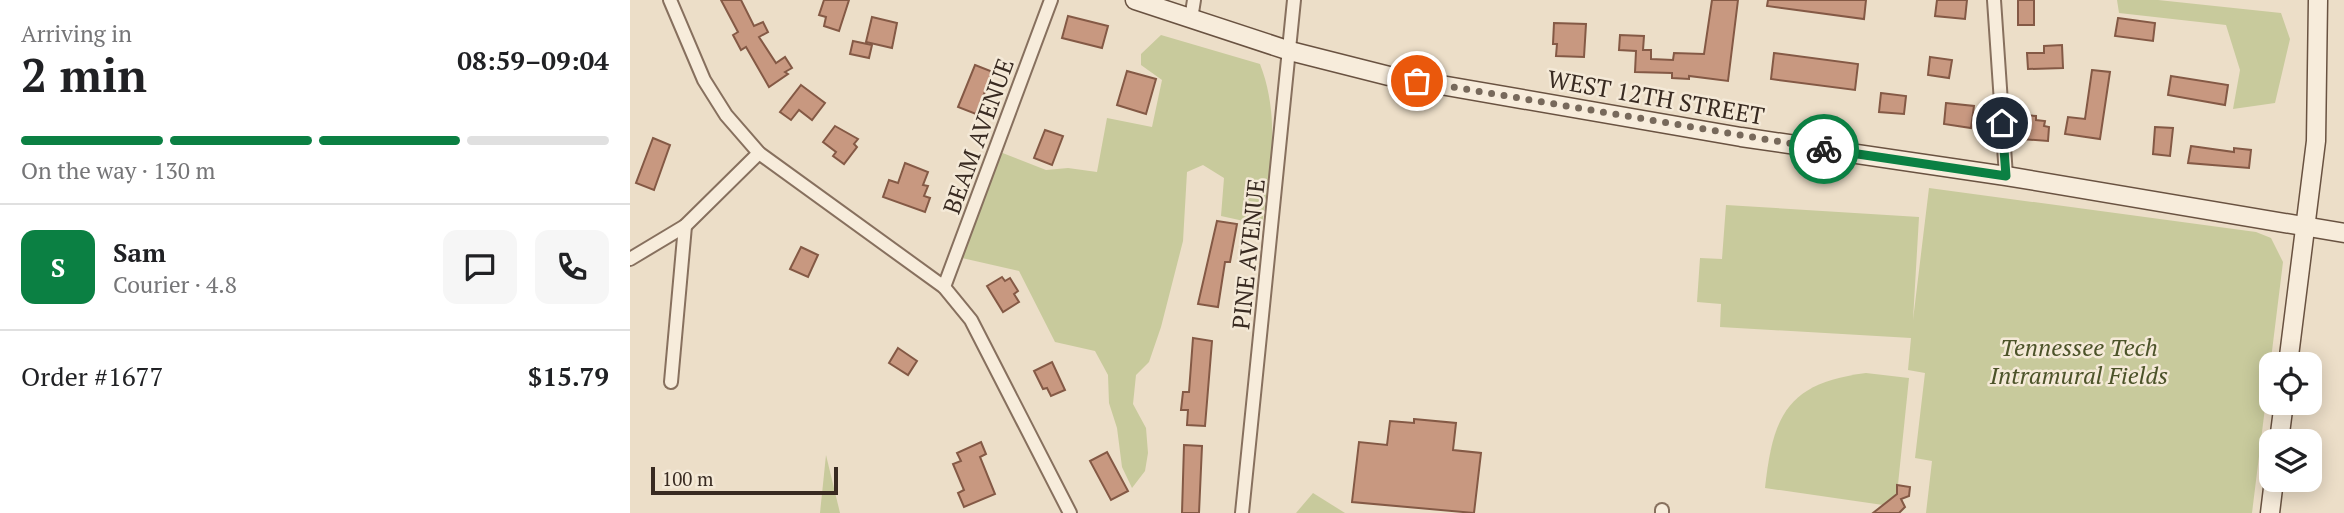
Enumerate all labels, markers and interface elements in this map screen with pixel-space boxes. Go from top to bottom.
text: Arriving in [21,18,132,49]
text: 08:59–09:04 [457,43,609,77]
text: 2 min [21,44,147,105]
pin [1387,51,1447,111]
street label: BEAM AVENUE [935,54,1021,218]
icon: bag [1398,62,1436,100]
street label: WEST 12TH STREET [1545,62,1767,132]
pin [1972,93,2032,153]
icon: home [1983,104,2021,142]
courier [1789,114,1859,184]
icon: bike [1805,130,1843,168]
text: On the way · 130 m [21,155,215,186]
street label: PINE AVENUE [1224,177,1272,331]
button: chat [443,230,517,304]
button: phone [535,230,609,304]
text: Sam [113,235,166,269]
text: S [51,250,65,284]
text: Courier · 4.8 [113,269,237,300]
park label: Tennessee Tech Intramural Fields [1989,331,2168,391]
map controls [2259,352,2322,492]
button: locate [2259,352,2322,415]
text: Order #1677 [21,359,163,393]
text: $15.79 [528,359,609,393]
button: layers [2259,429,2322,492]
scale bar [651,464,838,496]
text: 100 m [662,466,713,491]

